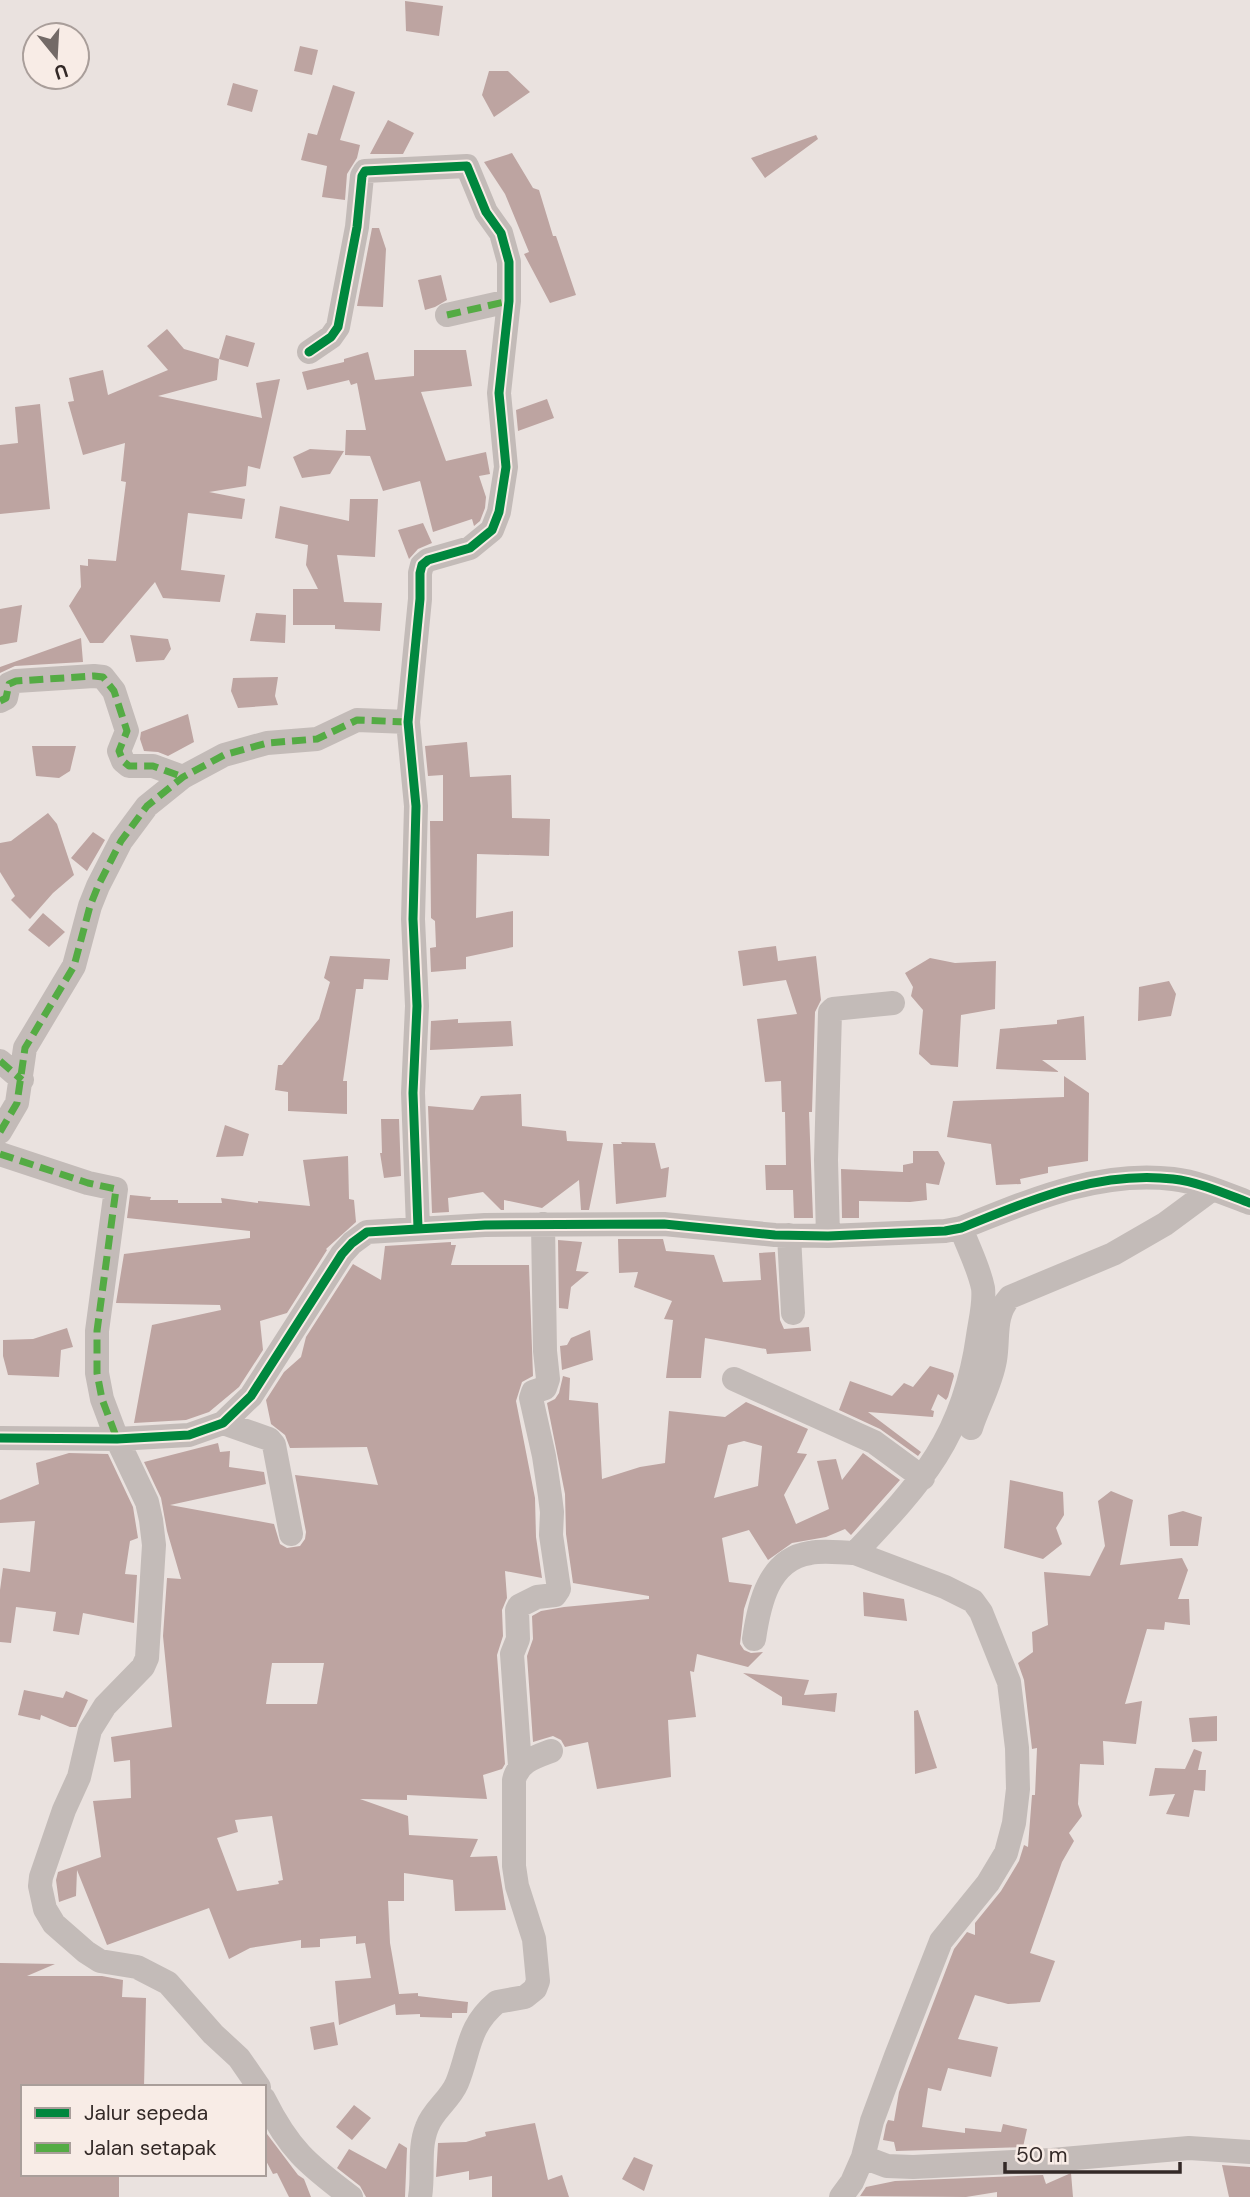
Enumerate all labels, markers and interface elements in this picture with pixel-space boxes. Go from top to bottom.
north arrow [21,21,91,91]
text: U [51,58,71,86]
legend [21,2085,266,2176]
text: Jalur sepeda [84,2099,208,2127]
scale bar [1005,2130,1180,2174]
text: Jalan setapak [84,2134,217,2162]
text: 50 m [1016,2141,1067,2169]

